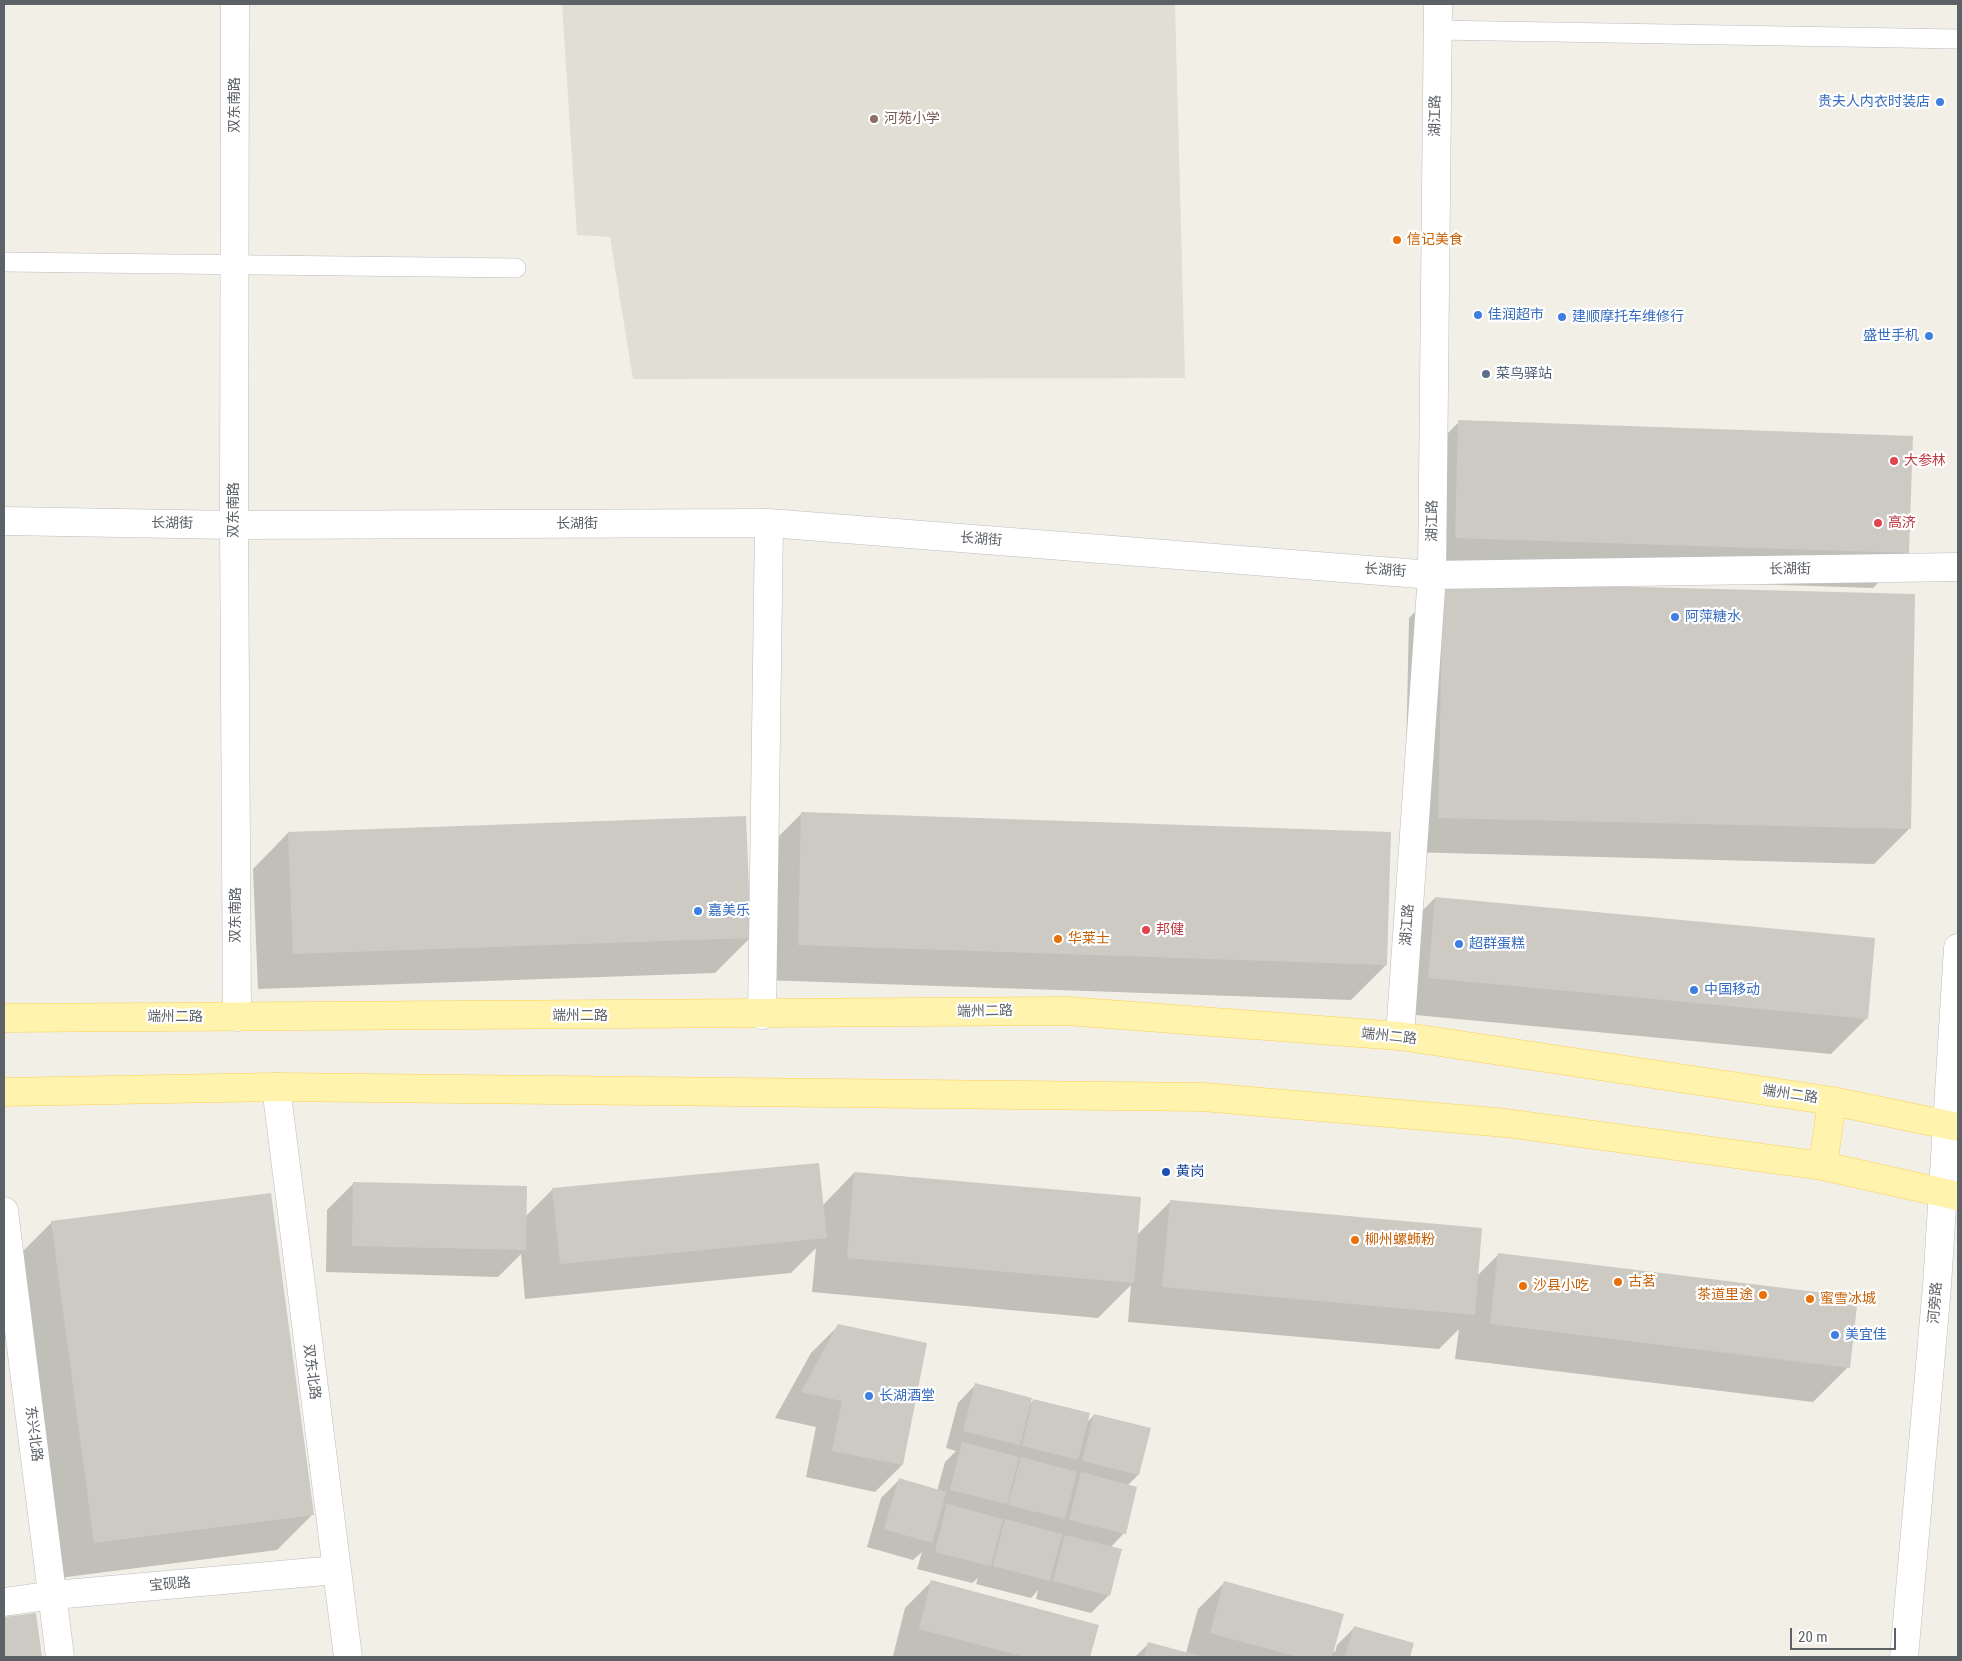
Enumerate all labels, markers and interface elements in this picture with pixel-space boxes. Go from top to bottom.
street label: 双东南路 [227,77,243,133]
place label: 贵夫人内衣时装店 [1818,94,1930,110]
street label: 湖江路 [1427,95,1445,137]
marker: 贵夫人内衣时装店 [1934,96,1946,108]
place label: 河苑小学 [884,111,940,127]
marker: 河苑小学 [868,113,880,125]
place label: 信记美食 [1407,232,1463,248]
marker: 信记美食 [1391,234,1403,246]
place label: 佳润超市 [1488,307,1544,323]
marker: 佳润超市 [1472,309,1484,321]
place label: 建顺摩托车维修行 [1572,309,1684,325]
marker: 建顺摩托车维修行 [1556,311,1568,323]
place label: 盛世手机 [1863,328,1919,344]
marker: 盛世手机 [1923,330,1935,342]
place label: 菜鸟驿站 [1496,366,1552,382]
marker: 菜鸟驿站 [1480,368,1492,380]
place label: 大参林 [1904,453,1946,469]
marker: 大参林 [1888,455,1900,467]
street label: 双东南路 [226,482,242,538]
street label: 湖江路 [1424,500,1442,542]
street label: 长湖街 [151,515,193,533]
place label: 高济 [1888,515,1916,531]
street label: 长湖街 [556,516,598,532]
marker: 高济 [1872,517,1884,529]
street label: 长湖街 [959,530,1003,550]
street label: 长湖街 [1363,561,1407,581]
street label: 长湖街 [1769,561,1811,579]
place label: 阿萍糖水 [1685,609,1741,625]
marker: 阿萍糖水 [1669,611,1681,623]
street label: 双东南路 [228,887,244,943]
place label: 嘉美乐 [708,903,750,919]
street label: 湖江路 [1398,903,1418,947]
marker: 嘉美乐 [692,905,704,917]
place label: 邦健 [1156,922,1184,938]
marker: 邦健 [1140,924,1152,936]
place label: 华莱士 [1068,931,1110,947]
marker: 华莱士 [1052,933,1064,945]
place label: 超群蛋糕 [1469,936,1525,952]
marker: 超群蛋糕 [1453,938,1465,950]
place label: 中国移动 [1704,982,1760,998]
marker: 中国移动 [1688,984,1700,996]
street label: 端州二路 [957,1003,1013,1021]
street label: 端州二路 [552,1008,608,1024]
street label: 端州二路 [147,1009,203,1025]
street label: 端州二路 [1360,1026,1418,1048]
street label: 端州二路 [1761,1083,1819,1107]
place label: 黄岗 [1176,1164,1204,1180]
marker: 黄岗 [1160,1166,1172,1178]
place label: 柳州螺蛳粉 [1365,1232,1435,1248]
marker: 柳州螺蛳粉 [1349,1234,1361,1246]
place label: 古茗 [1628,1274,1656,1290]
marker: 古茗 [1612,1276,1624,1288]
place label: 沙县小吃 [1533,1278,1589,1294]
marker: 沙县小吃 [1517,1280,1529,1292]
street label: 河旁路 [1926,1281,1946,1325]
place label: 茶道里途 [1697,1287,1753,1303]
marker: 茶道里途 [1757,1289,1769,1301]
place label: 蜜雪冰城 [1820,1291,1876,1307]
marker: 蜜雪冰城 [1804,1293,1816,1305]
place label: 美宜佳 [1845,1327,1887,1343]
marker: 美宜佳 [1829,1329,1841,1341]
street label: 双东北路 [299,1343,323,1401]
place label: 长湖酒堂 [879,1388,935,1404]
marker: 长湖酒堂 [863,1390,875,1402]
street label: 东兴北路 [21,1405,45,1463]
street label: 宝砚路 [148,1575,192,1595]
scale bar [1792,1618,1898,1650]
text: 20 m [1798,1628,1828,1646]

